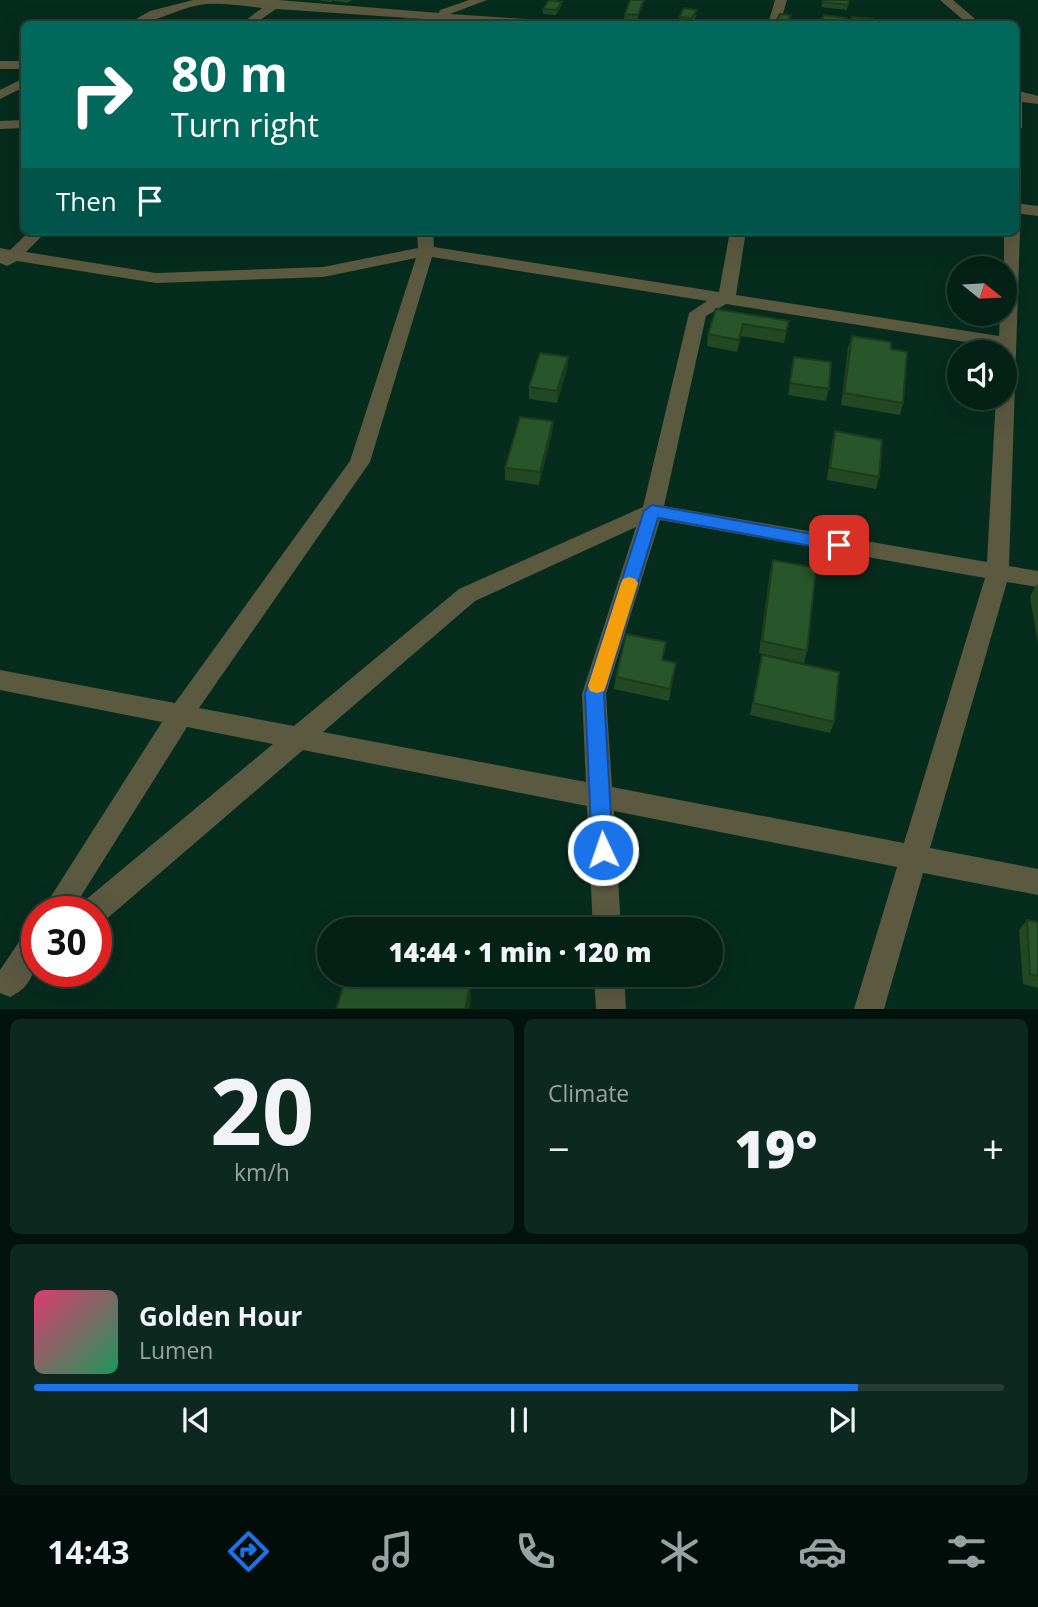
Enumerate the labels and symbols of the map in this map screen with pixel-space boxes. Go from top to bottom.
north arrow [947,256,1017,326]
pin [809,515,869,575]
position arrow [566,813,640,887]
speed limit sign: 30 [21,896,112,987]

